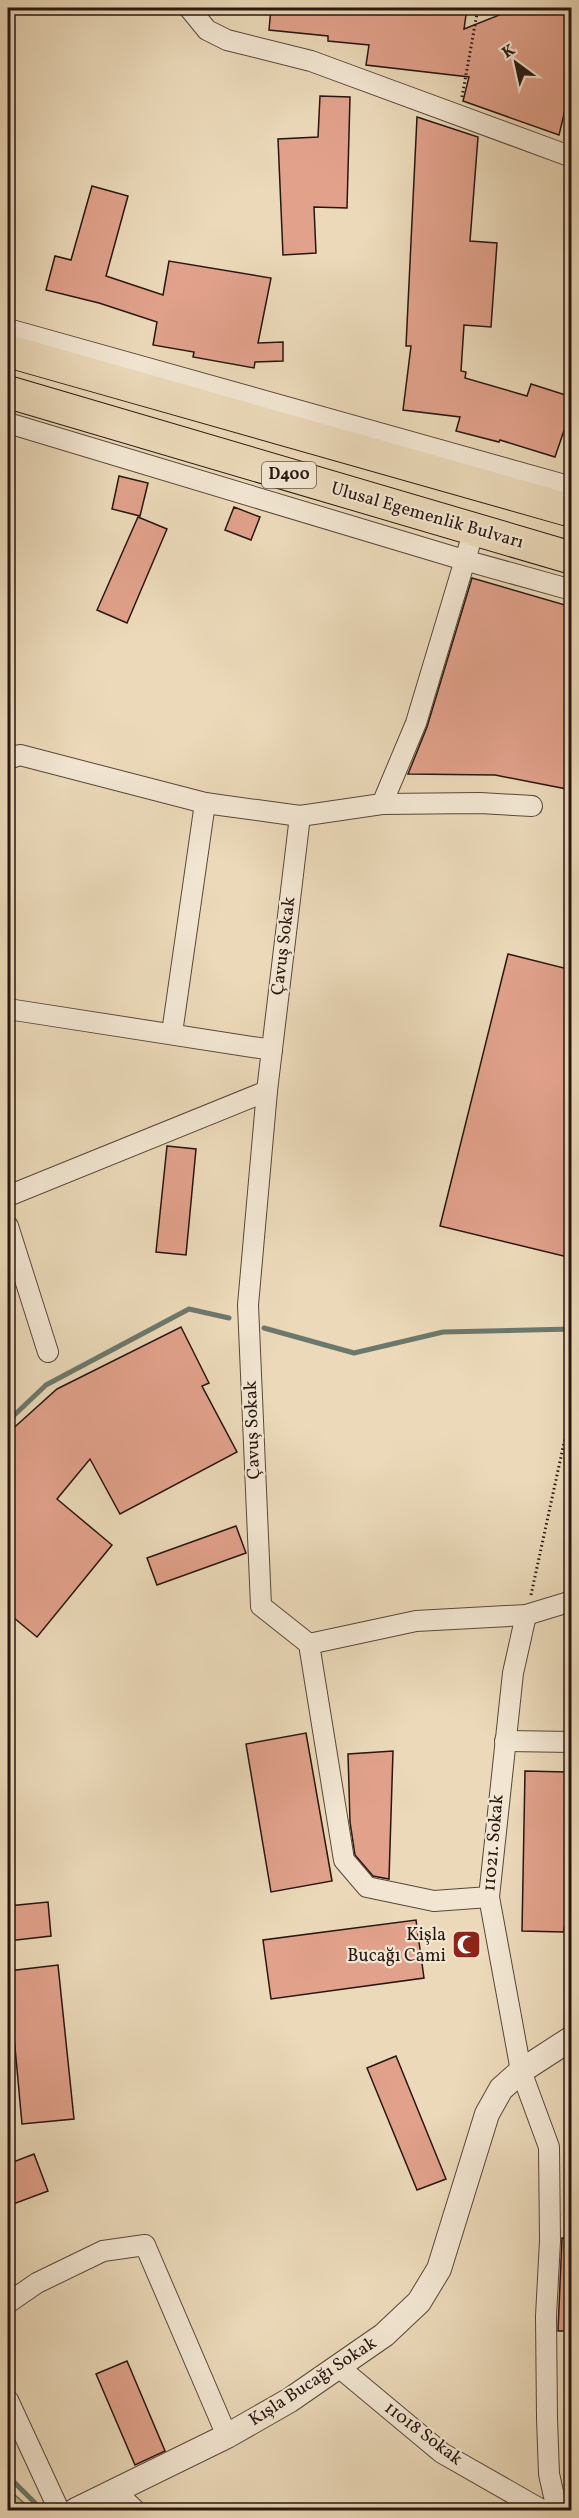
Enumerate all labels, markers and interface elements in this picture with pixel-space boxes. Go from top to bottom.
north arrow [486,33,546,93]
text: K [498,39,520,64]
road number: D400 [262,462,316,488]
street label: Ulusal Egemenlik Bulvarı [328,476,526,556]
street label: Çavuş Sokak [266,895,302,997]
street label: Çavuş Sokak [239,1380,267,1480]
street label: 11021. Sokak [477,1793,511,1893]
place label: Kişla Bucağı Cami [347,1923,446,1969]
mosque icon: Kişla Bucağı Cami [451,1929,483,1961]
street label: Kışla Bucağı Sokak [244,2331,382,2433]
street label: 11018 Sokak [379,2396,468,2472]

